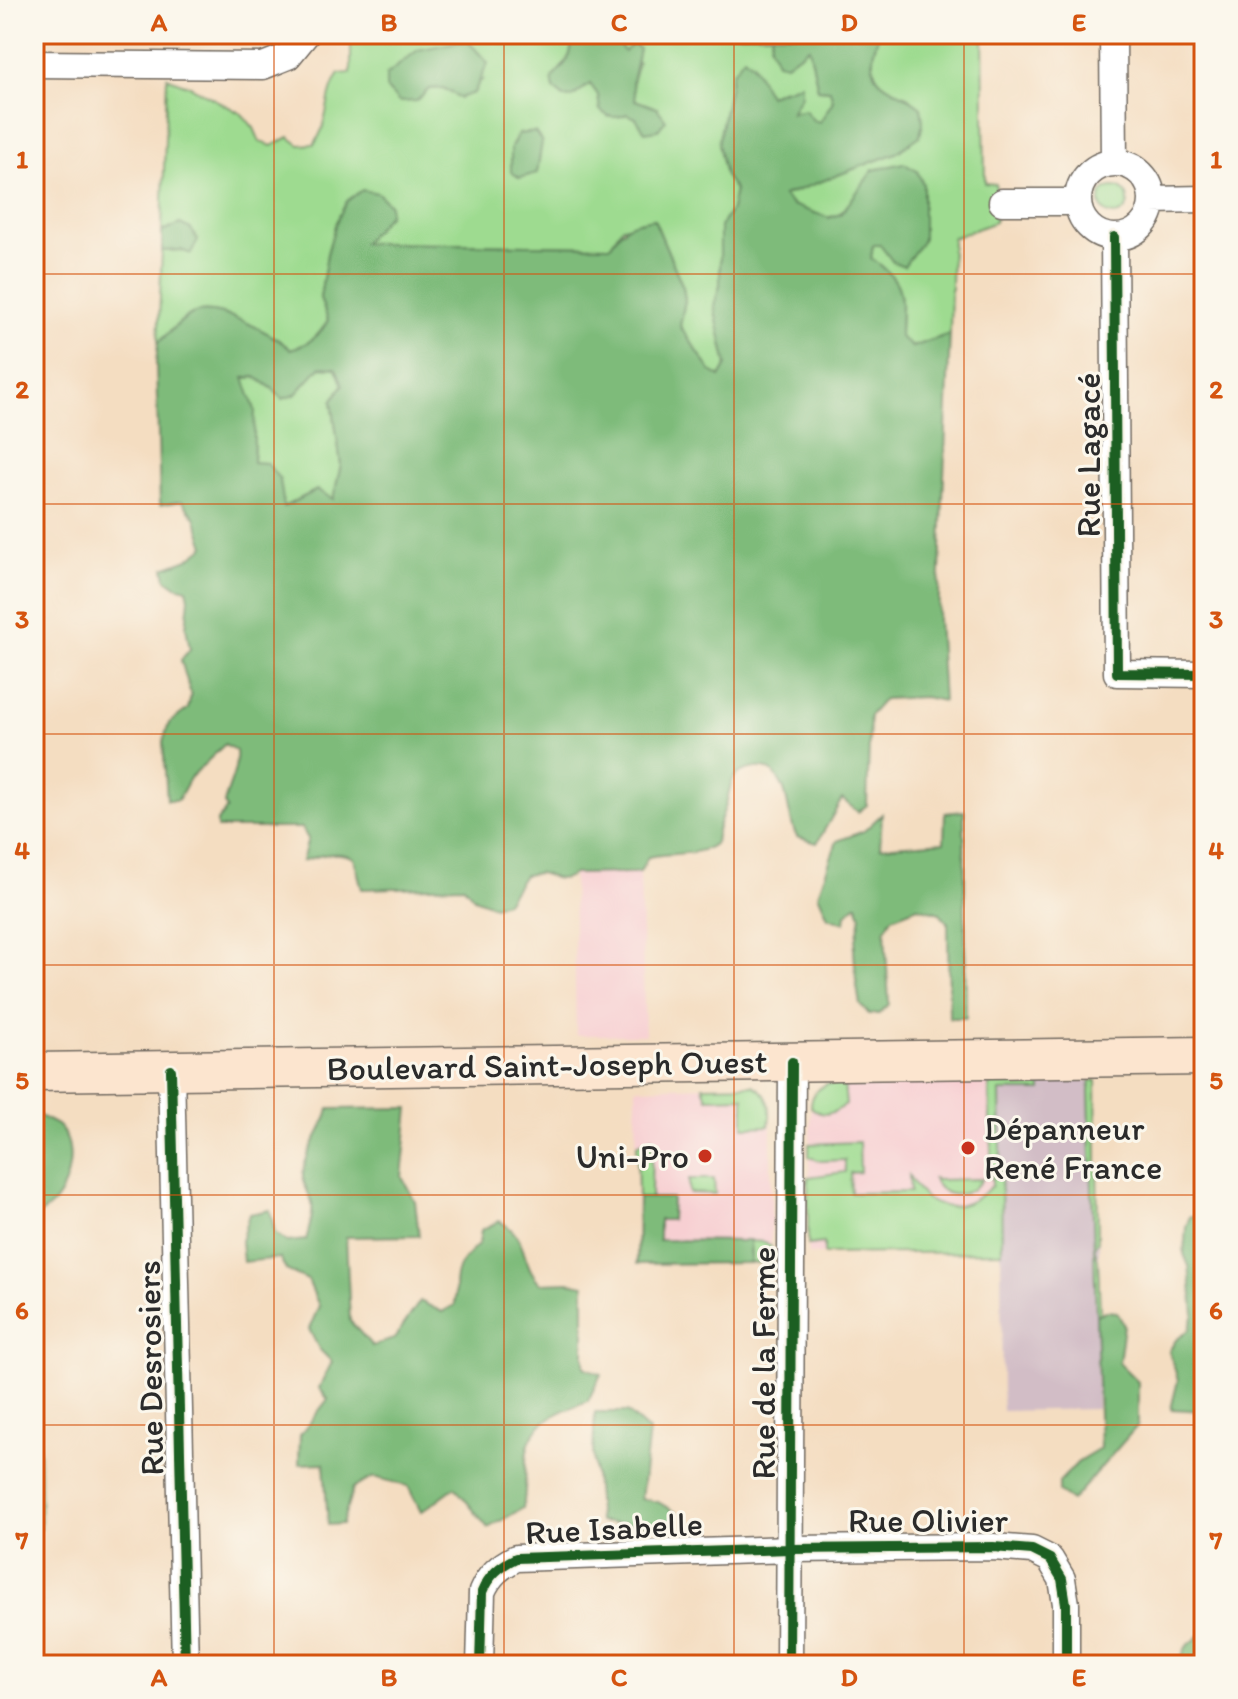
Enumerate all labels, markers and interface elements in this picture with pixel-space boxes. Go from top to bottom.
text: A [150,6,168,38]
text: B [381,6,398,38]
text: C [611,6,628,38]
text: D [840,6,858,38]
text: E [1072,6,1086,38]
text: 1 [16,143,28,175]
text: 1 [1210,143,1222,175]
text: 2 [15,373,29,405]
street label: Rue Lagacé [1068,373,1109,537]
text: 2 [1209,373,1223,405]
text: 3 [15,603,29,635]
text: 3 [1209,603,1223,635]
text: 4 [14,834,30,866]
text: 4 [1208,834,1224,866]
street label: Boulevard Saint-Joseph Ouest [326,1041,768,1089]
text: 5 [15,1064,29,1096]
text: 5 [1209,1064,1223,1096]
place label: Dépanneur René France [984,1108,1162,1188]
place label: Uni-Pro [575,1136,689,1177]
marker: Dépanneur René France [959,1139,977,1157]
marker: Uni-Pro [696,1147,714,1165]
street label: Rue de la Ferme [743,1246,784,1480]
street label: Rue Desrosiers [128,1260,172,1476]
text: 6 [15,1294,29,1326]
text: 6 [1209,1294,1223,1326]
street label: Rue Olivier [848,1500,1009,1541]
street label: Rue Isabelle [524,1503,704,1553]
text: 7 [15,1524,29,1556]
text: 7 [1209,1524,1223,1556]
text: A [150,1661,168,1693]
text: B [381,1661,398,1693]
text: C [611,1661,628,1693]
text: D [840,1661,858,1693]
text: E [1072,1661,1086,1693]

